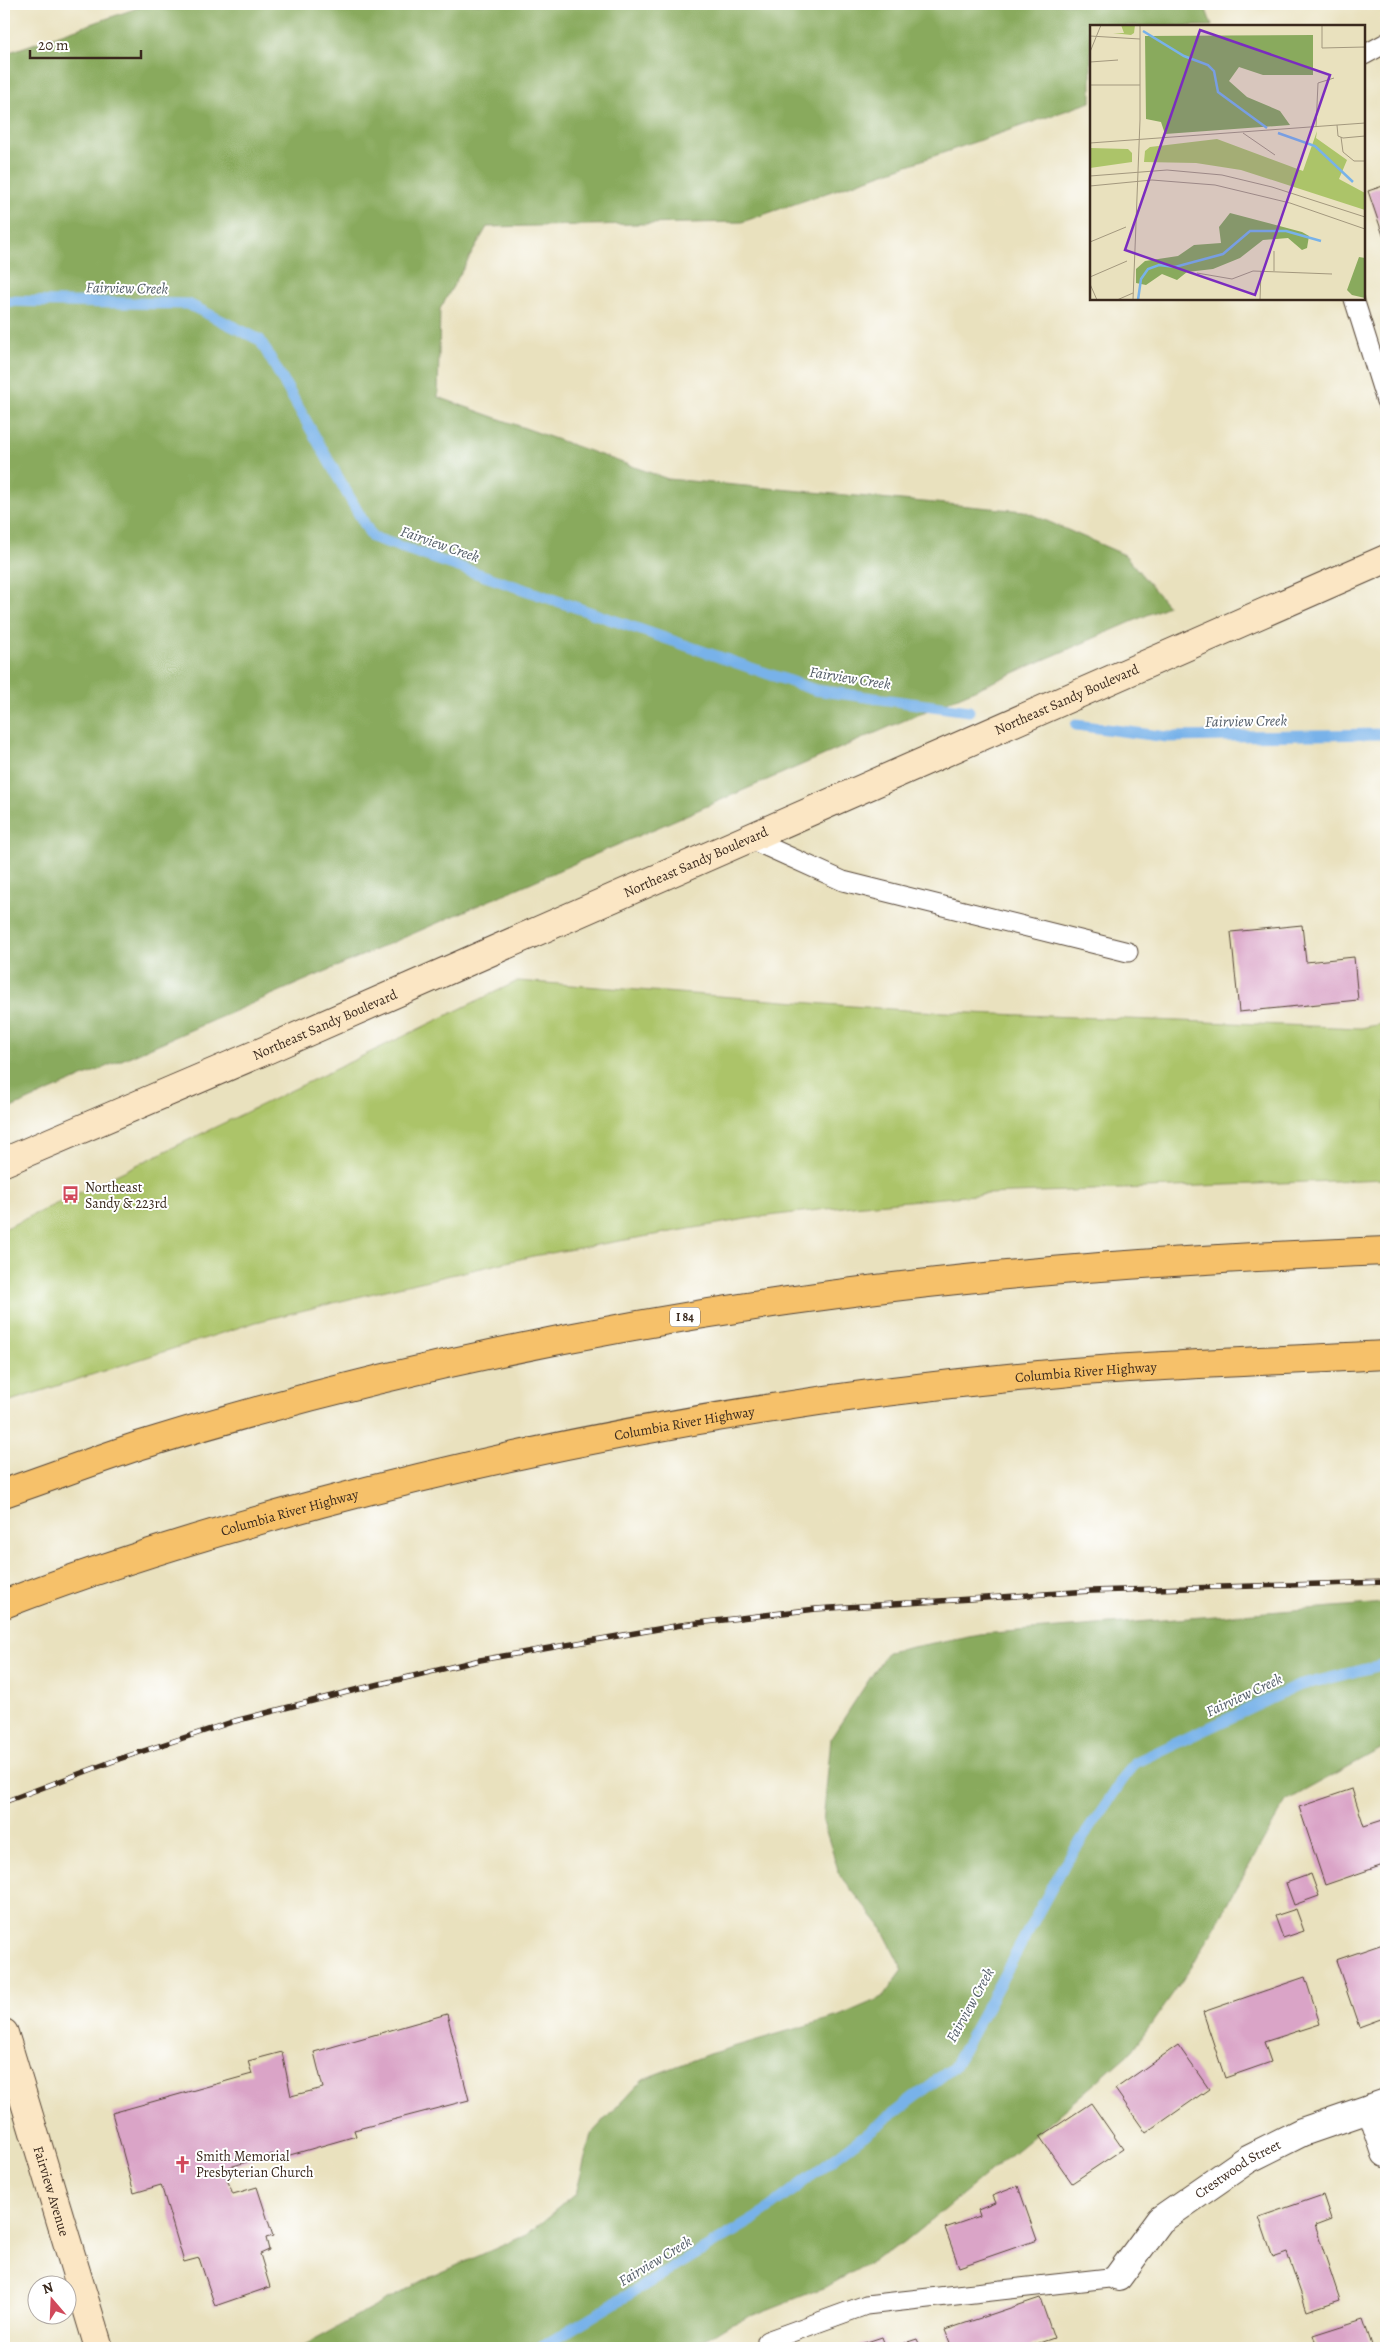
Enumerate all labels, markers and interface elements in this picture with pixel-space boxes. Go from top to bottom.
inset map [1090,25,1365,300]
scale bar [30,28,141,60]
text: 20 m [38,35,69,55]
water label: Fairview Creek [86,277,169,299]
water label: Fairview Creek [398,521,482,567]
street label: Northeast Sandy Boulevard [991,659,1142,739]
water label: Fairview Creek [808,662,892,694]
water label: Fairview Creek [1205,710,1288,732]
street label: Northeast Sandy Boulevard [620,822,771,902]
street label: Northeast Sandy Boulevard [250,984,400,1064]
place label: Northeast Sandy & 223rd [85,1178,168,1213]
bus stop icon: Northeast Sandy & 223rd [61,1185,81,1205]
road number: I 84 [670,1308,700,1326]
street label: Columbia River Highway [1014,1357,1158,1387]
street label: Columbia River Highway [613,1401,757,1445]
street label: Columbia River Highway [218,1484,361,1540]
water label: Fairview Creek [1203,1668,1286,1721]
water label: Fairview Creek [941,1964,999,2046]
street label: Crestwood Street [1191,2134,1284,2203]
street label: Fairview Avenue [29,2143,74,2238]
place label: Smith Memorial Presbyterian Church [196,2147,314,2182]
church icon: Smith Memorial Presbyterian Church [172,2154,192,2174]
water label: Fairview Creek [615,2231,696,2291]
north arrow [28,2274,78,2324]
text: N [40,2278,56,2299]

